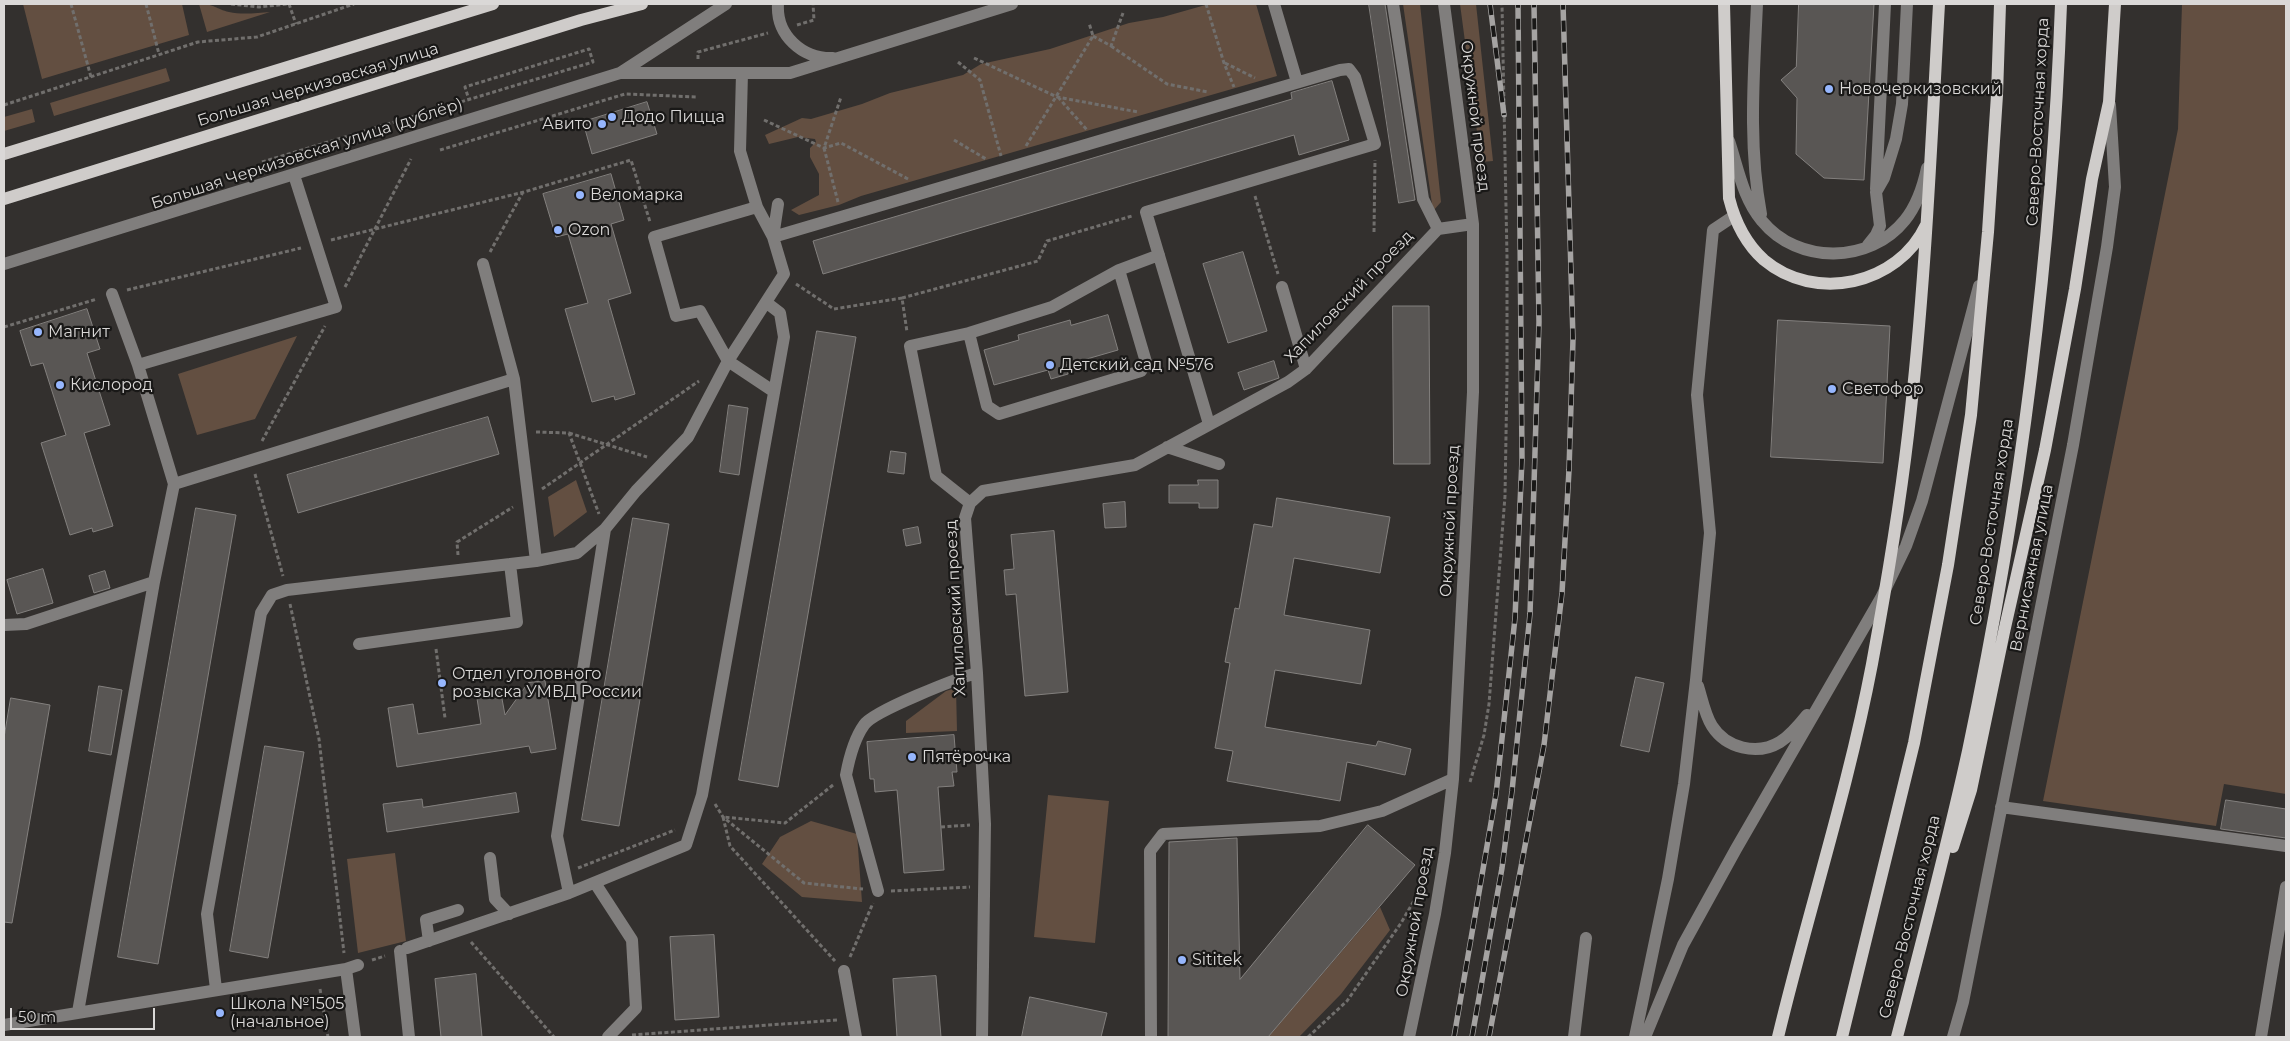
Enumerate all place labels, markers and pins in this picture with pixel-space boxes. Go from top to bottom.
place label: Новочеркизовский [1839,79,2002,99]
marker: Новочеркизовский [1823,83,1835,95]
place label: Додо Пицца [622,107,725,127]
marker: Додо Пицца [606,111,618,123]
place label: Авито [542,114,592,134]
marker: Авито [596,118,608,130]
place label: Веломарка [590,185,683,205]
marker: Веломарка [574,189,586,201]
place label: Ozon [568,220,610,240]
marker: Ozon [552,224,564,236]
place label: Магнит [48,322,110,342]
marker: Магнит [32,326,44,338]
place label: Детский сад №576 [1060,355,1214,375]
marker: Детский сад №576 [1044,359,1056,371]
place label: Кислород [70,375,153,395]
marker: Кислород [54,379,66,391]
place label: Светофор [1842,379,1924,399]
marker: Светофор [1826,383,1838,395]
place label: Отдел уголовного розыска УМВД России [452,664,642,702]
marker: Отдел уголовного розыска УМВД России [436,677,448,689]
place label: Пятёрочка [922,747,1011,767]
marker: Пятёрочка [906,751,918,763]
place label: Sititek [1192,950,1242,970]
marker: Sititek [1176,954,1188,966]
place label: Школа №1505 (начальное) [230,994,344,1032]
marker: Школа №1505 (начальное) [214,1007,226,1019]

